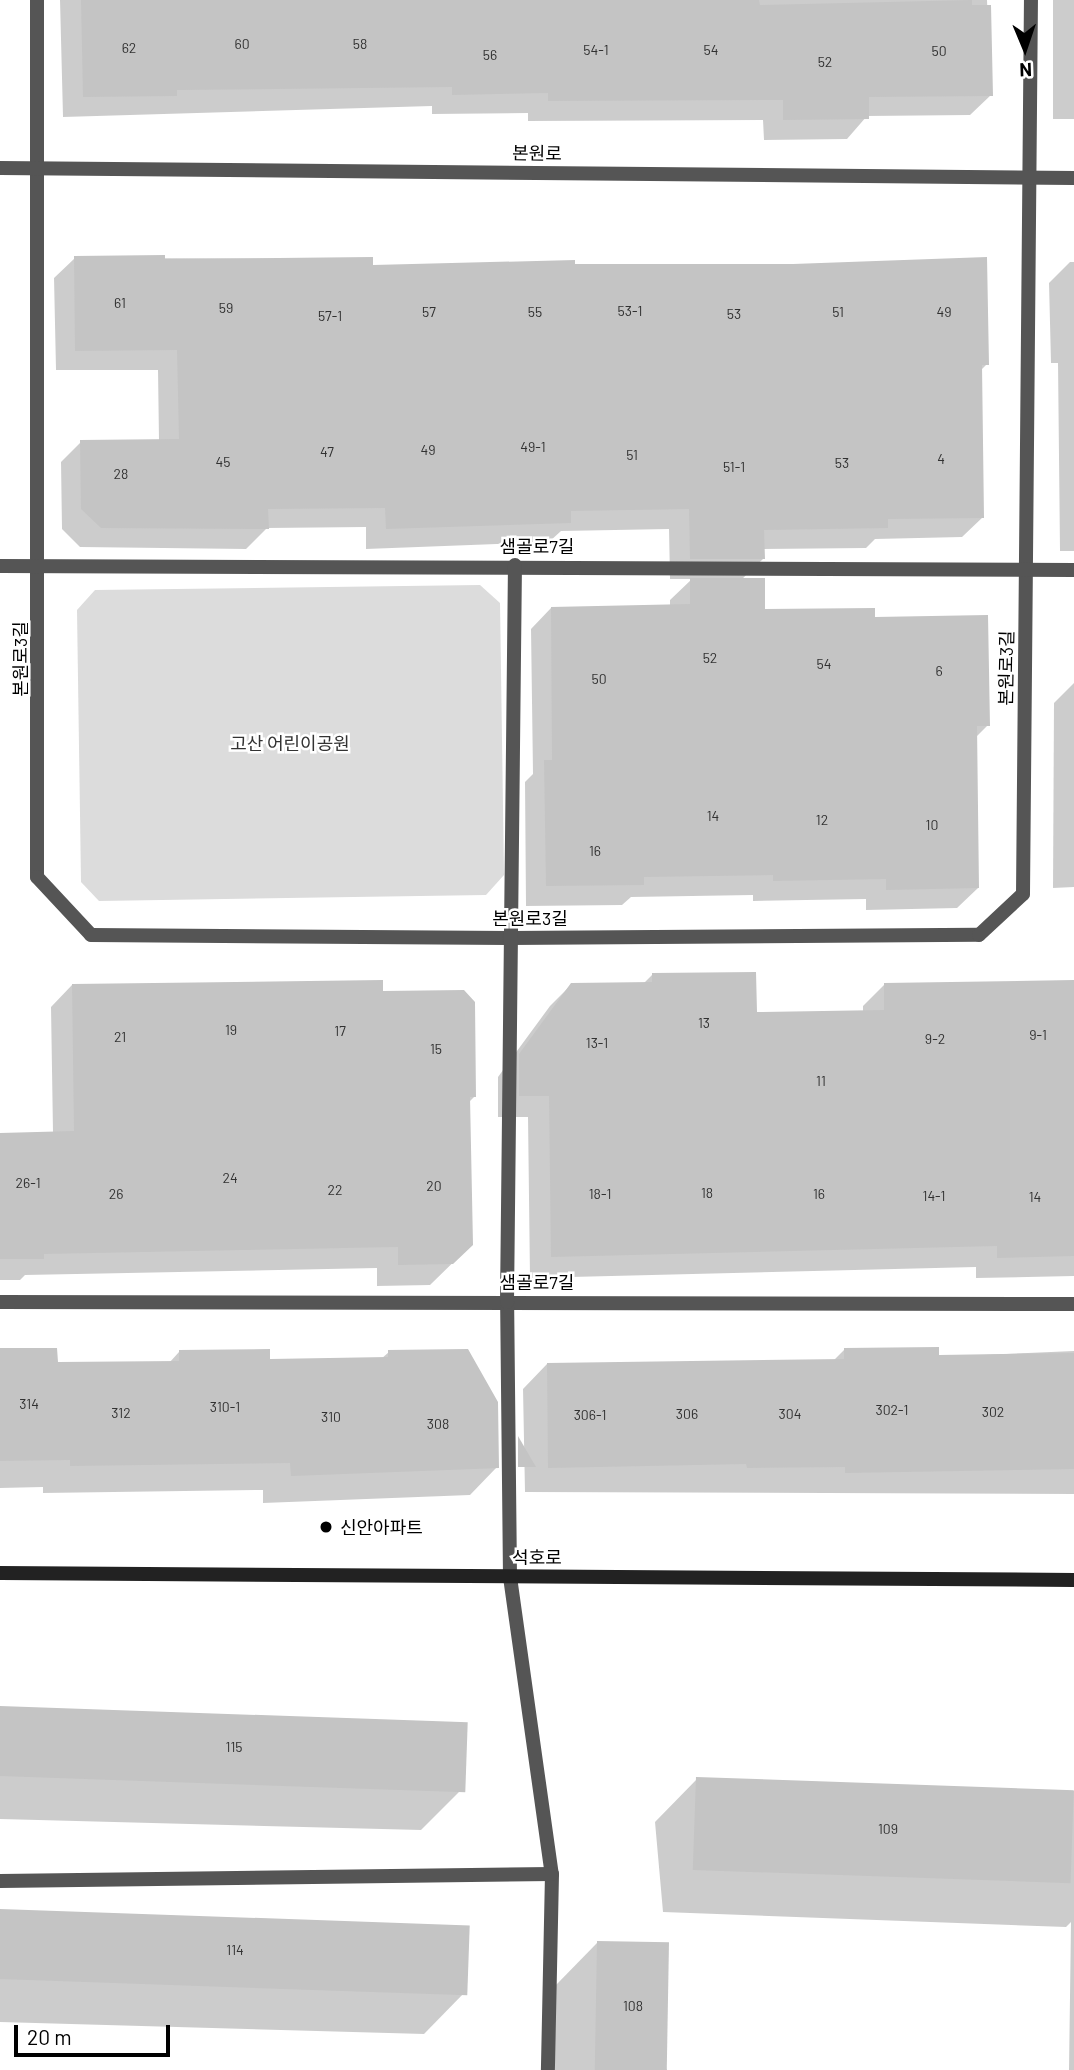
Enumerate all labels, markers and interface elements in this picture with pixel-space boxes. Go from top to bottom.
north arrow [990,14,1060,84]
house number: 60 [234,36,250,52]
house number: 58 [353,36,367,52]
house number: 62 [122,40,136,56]
house number: 54-1 [583,42,609,58]
house number: 54 [704,42,718,58]
house number: 50 [931,43,947,59]
house number: 56 [483,47,497,63]
house number: 52 [818,54,832,70]
text: N [1019,59,1032,82]
street label: 본원로 [512,142,562,164]
house number: 61 [114,295,126,311]
house number: 59 [219,300,233,316]
house number: 53-1 [618,303,642,319]
house number: 57 [422,304,436,320]
house number: 55 [528,304,542,320]
house number: 51 [832,304,844,320]
house number: 49 [936,304,952,320]
house number: 53 [727,306,741,322]
house number: 57-1 [318,308,342,324]
house number: 49-1 [520,439,546,455]
house number: 49 [420,442,436,458]
house number: 47 [320,444,334,460]
house number: 51 [626,447,638,463]
house number: 4 [937,451,945,467]
house number: 45 [216,454,230,470]
house number: 53 [835,455,849,471]
house number: 51-1 [723,459,745,475]
house number: 28 [114,466,128,482]
street label: 샘골로7길 [500,535,574,557]
street label: 본원로3길 [9,621,31,697]
street label: 본원로3길 [995,630,1017,706]
house number: 52 [703,650,717,666]
house number: 54 [817,656,831,672]
house number: 6 [935,663,943,679]
house number: 50 [591,671,607,687]
park label: 고산 어린이공원 [230,732,350,754]
house number: 14 [707,808,719,824]
house number: 12 [816,812,828,828]
house number: 10 [926,817,938,833]
house number: 16 [589,843,601,859]
street label: 본원로3길 [492,907,568,929]
house number: 13 [698,1015,710,1031]
house number: 19 [225,1022,237,1038]
house number: 17 [334,1023,346,1039]
house number: 9-1 [1029,1027,1047,1043]
house number: 21 [114,1029,126,1045]
house number: 9-2 [925,1031,945,1047]
house number: 13-1 [586,1035,608,1051]
house number: 15 [430,1041,442,1057]
house number: 11 [816,1073,826,1089]
house number: 24 [222,1170,238,1186]
house number: 26-1 [15,1175,41,1191]
house number: 20 [426,1178,442,1194]
house number: 22 [327,1182,343,1198]
house number: 18 [701,1185,713,1201]
house number: 26 [109,1186,123,1202]
house number: 18-1 [589,1186,611,1202]
house number: 16 [813,1186,825,1202]
house number: 14-1 [922,1188,946,1204]
house number: 14 [1029,1189,1041,1205]
street label: 샘골로7길 [500,1271,574,1293]
house number: 314 [19,1396,39,1412]
house number: 310-1 [210,1399,240,1415]
house number: 302-1 [875,1402,909,1418]
house number: 302 [982,1404,1004,1420]
house number: 312 [111,1405,131,1421]
house number: 306 [676,1406,698,1422]
house number: 304 [779,1406,801,1422]
house number: 306-1 [574,1407,606,1423]
house number: 310 [321,1409,341,1425]
house number: 308 [427,1416,449,1432]
place label: 신안아파트 [340,1516,423,1538]
marker: 신안아파트 [318,1519,334,1535]
street label: 석호로 [512,1546,562,1568]
house number: 115 [225,1739,243,1755]
house number: 109 [878,1821,898,1837]
house number: 114 [226,1942,244,1958]
house number: 108 [623,1998,643,2014]
scale bar [18,2010,173,2054]
text: 20 m [27,2024,72,2049]

